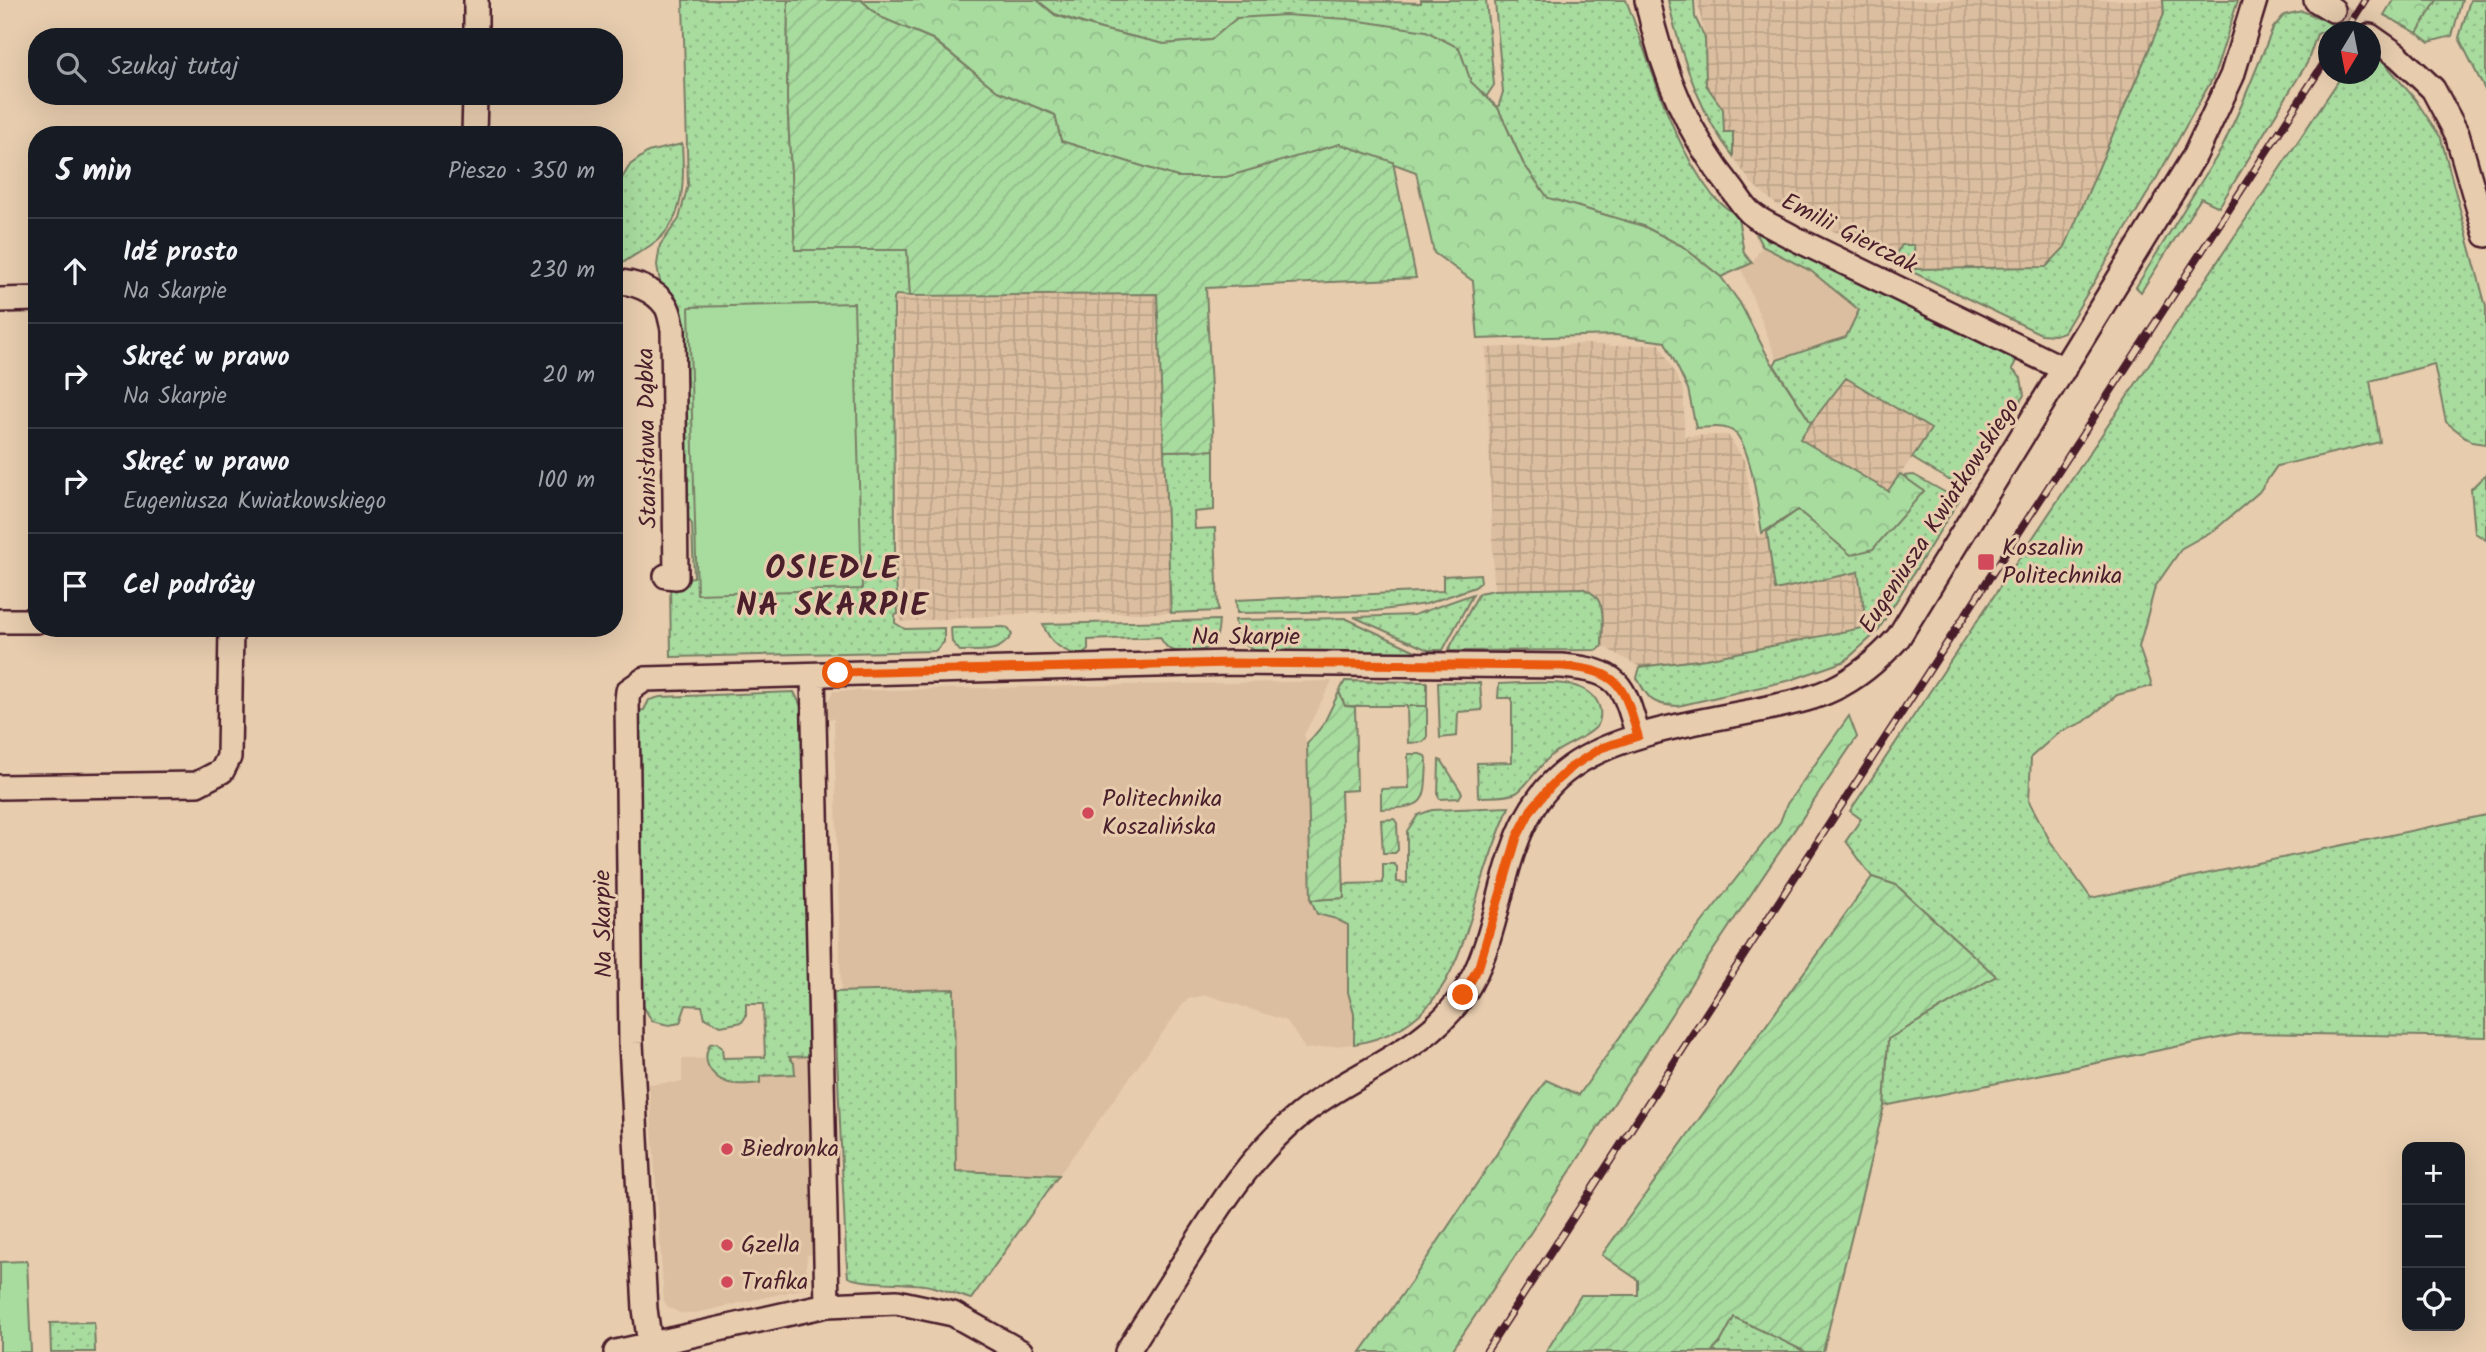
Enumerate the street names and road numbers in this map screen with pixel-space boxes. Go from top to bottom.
street label: Emilii Gierczak [1774,183,1925,285]
street label: Stanisława Dąbka [627,347,669,529]
street label: Eugeniusza Kwiatkowskiego [1849,390,2031,642]
street label: Na Skarpie [1192,618,1300,657]
street label: Na Skarpie [584,869,624,978]

